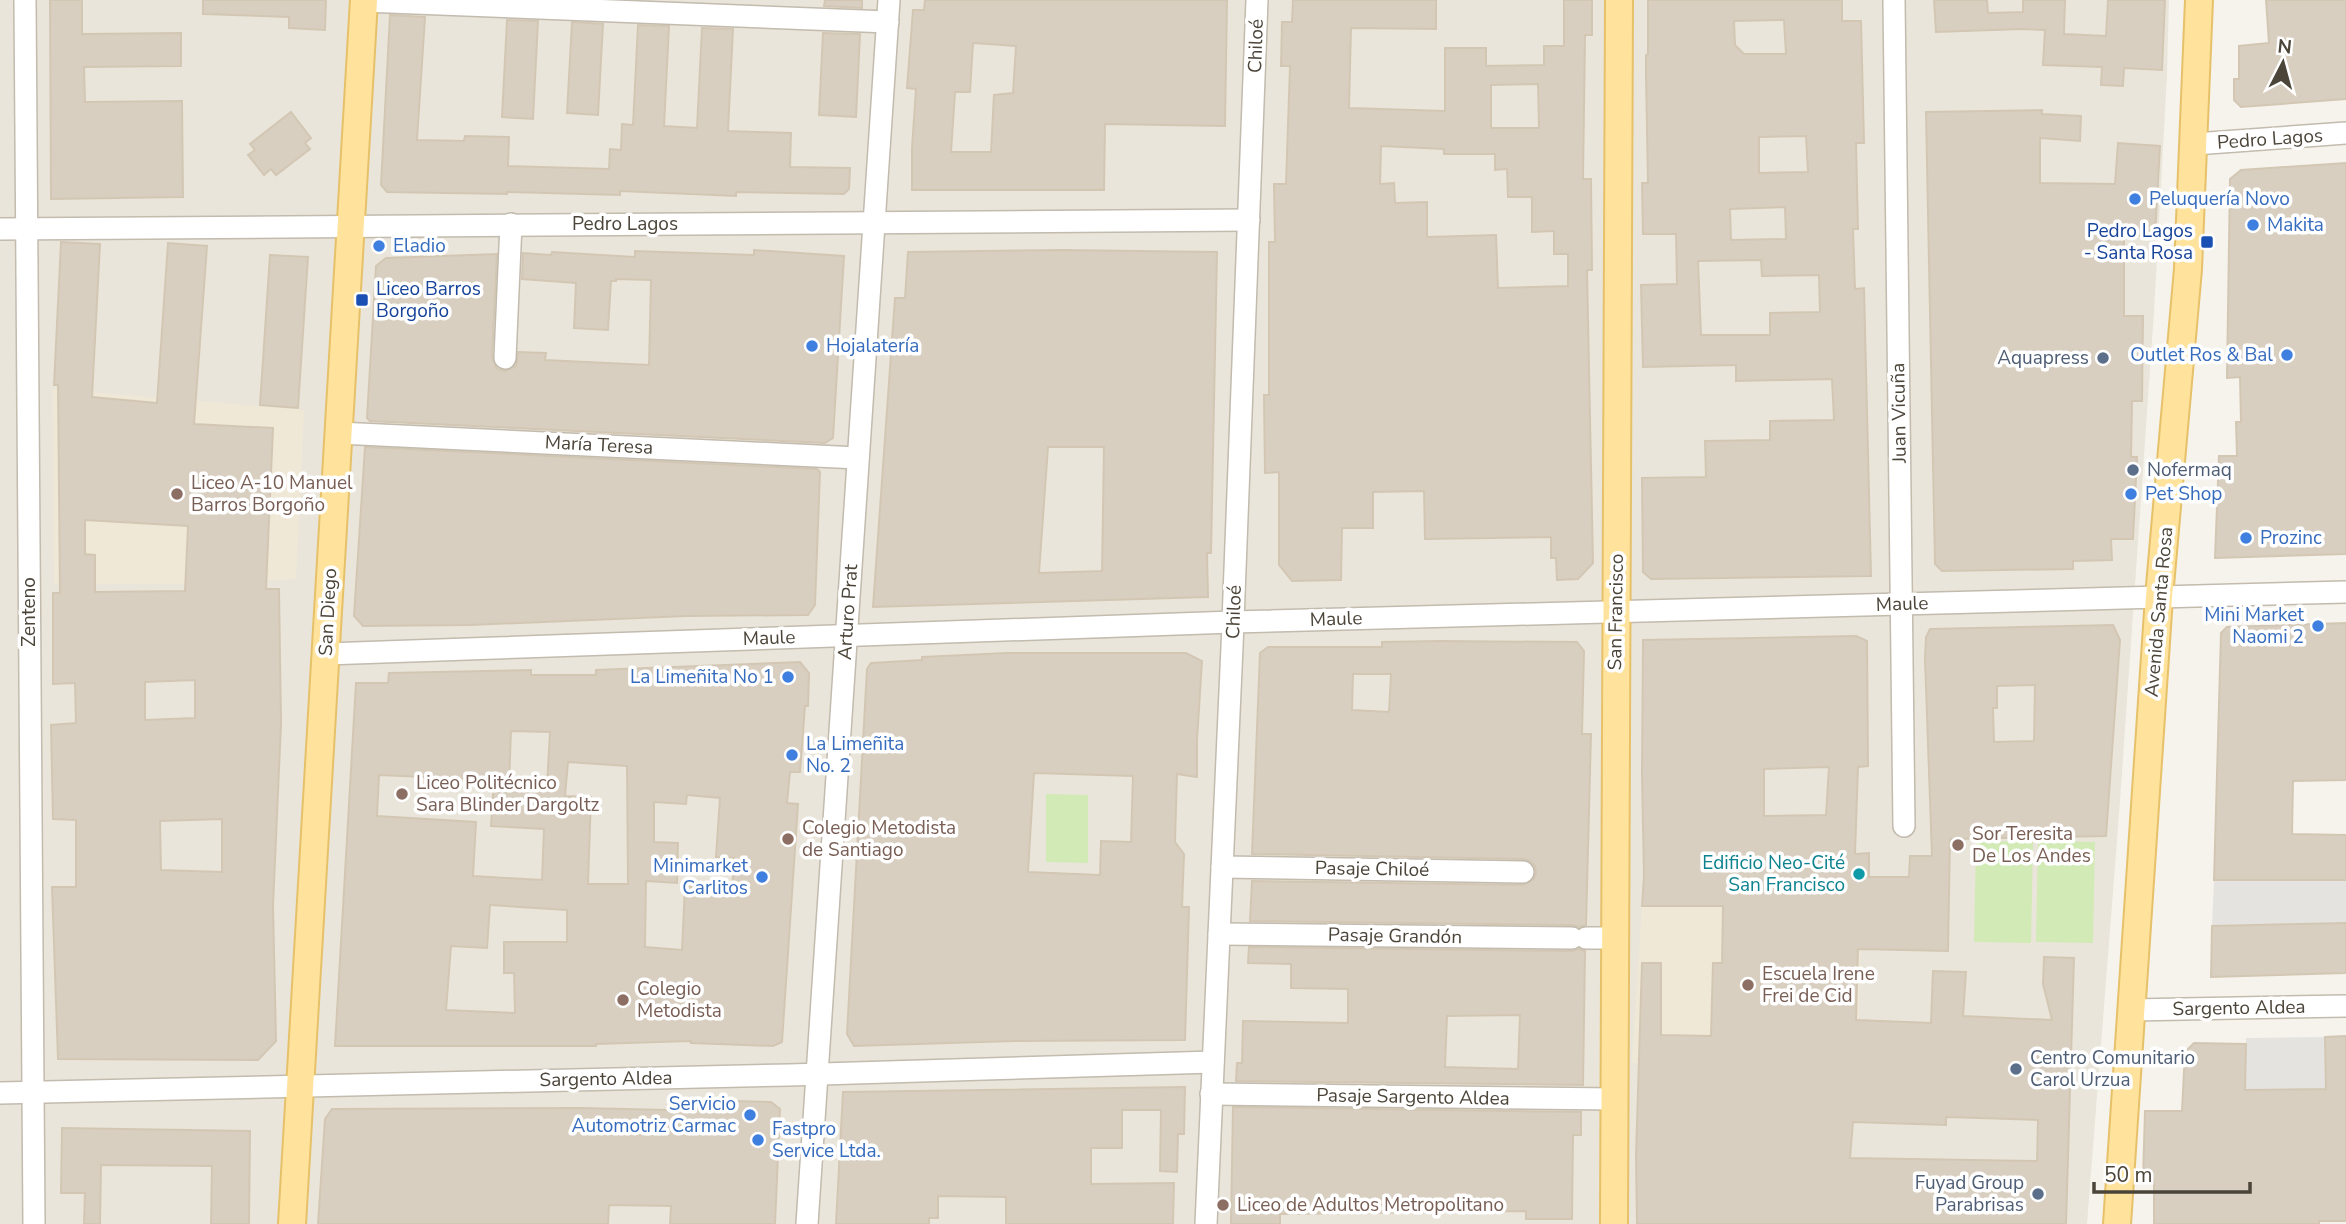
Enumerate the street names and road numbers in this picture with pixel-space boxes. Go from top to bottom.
street label: Chiloé [1242,18,1270,74]
street label: Pedro Lagos [2216,122,2324,156]
street label: Pedro Lagos [572,211,678,237]
street label: Juan Vicuña [1885,363,1913,464]
street label: María Teresa [544,429,654,461]
street label: Avenida Santa Rosa [2139,526,2179,698]
street label: San Francisco [1602,553,1630,671]
street label: Arturo Prat [832,563,864,661]
street label: San Diego [313,568,343,656]
street label: Zenteno [16,577,42,647]
street label: Chiloé [1220,584,1248,640]
street label: Maule [1875,590,1929,618]
street label: Maule [1309,605,1363,633]
street label: Maule [742,624,796,652]
street label: Pasaje Chiloé [1315,855,1429,883]
street label: Pasaje Grandón [1328,922,1462,950]
street label: Sargento Aldea [2172,994,2306,1022]
street label: Sargento Aldea [539,1065,673,1093]
street label: Pasaje Sargento Aldea [1316,1082,1510,1112]

